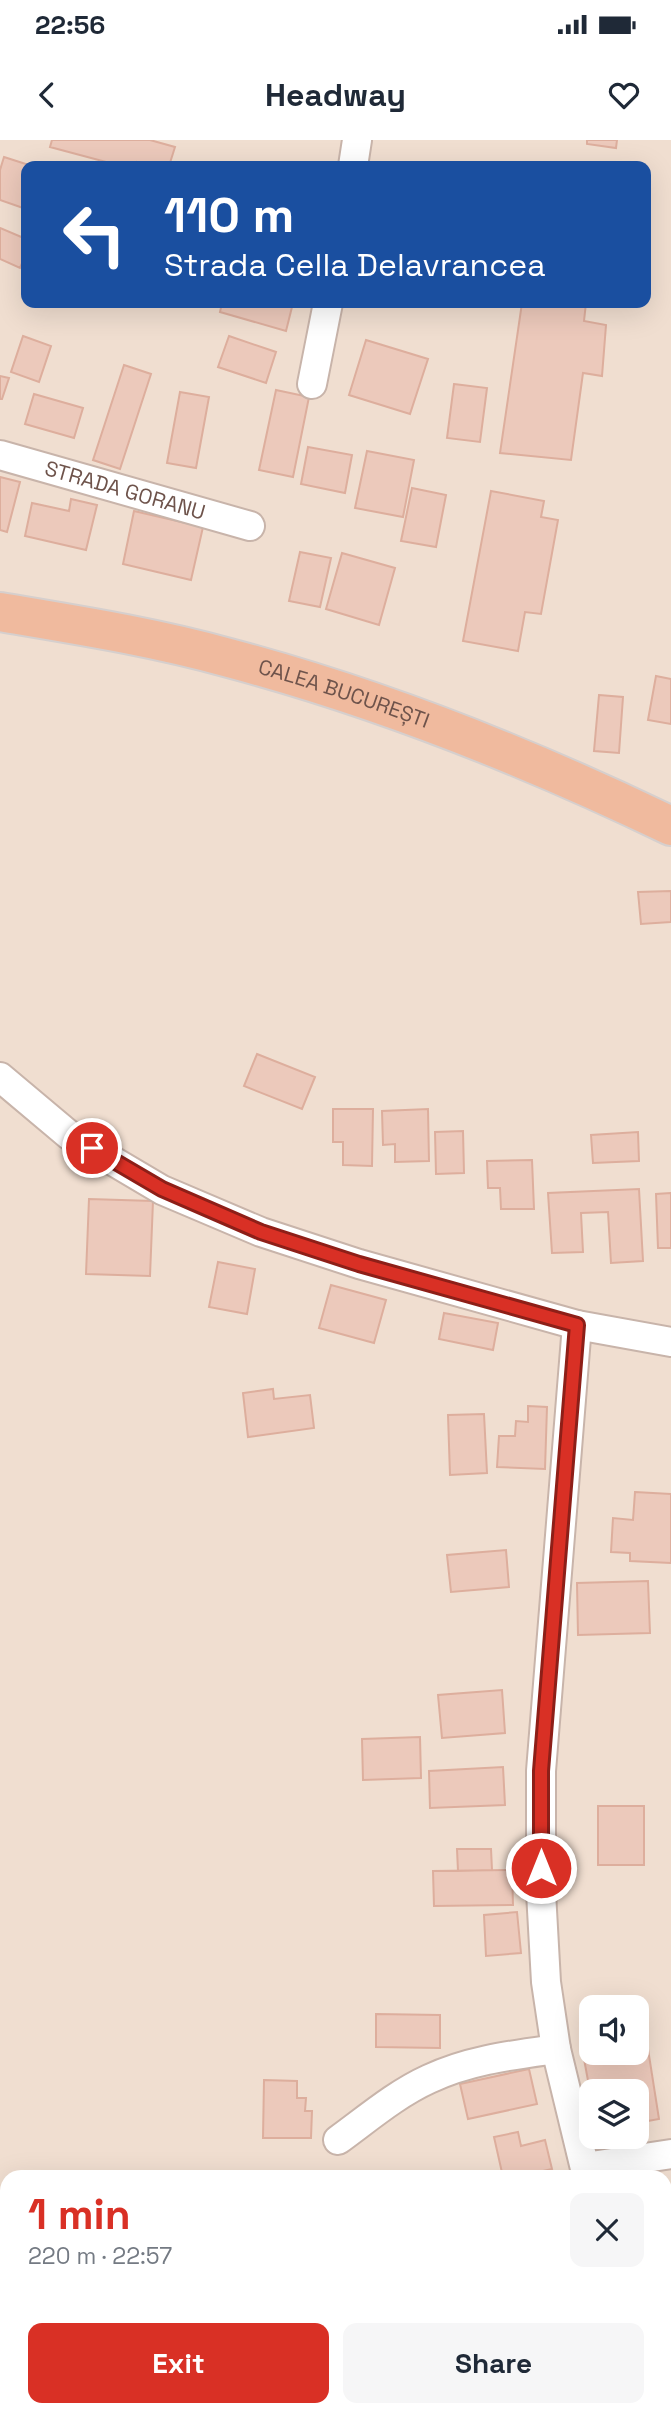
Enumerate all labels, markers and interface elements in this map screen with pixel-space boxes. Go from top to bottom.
text: 22:56 [35,8,105,42]
text: Headway [265,75,406,115]
icon: back [28,76,66,114]
icon: heart [605,76,643,114]
text: 110 m [164,184,294,246]
icon: left [49,189,140,280]
text: Strada Cella Delavrancea [164,245,546,285]
street label: STRADA GORANU [42,454,209,526]
street label: CALEA BUCUREȘTI [255,653,433,734]
pin [62,1118,122,1178]
icon: arrive [73,1129,111,1167]
position arrow [504,1831,578,1905]
map controls [579,1995,649,2149]
button: sound [579,1995,649,2065]
button: layers [579,2079,649,2149]
text: 1 min [28,2188,131,2241]
button: close [570,2193,644,2267]
text: 220 m · 22:57 [28,2241,172,2271]
button: Exit [28,2323,329,2403]
button: Share [343,2323,644,2403]

